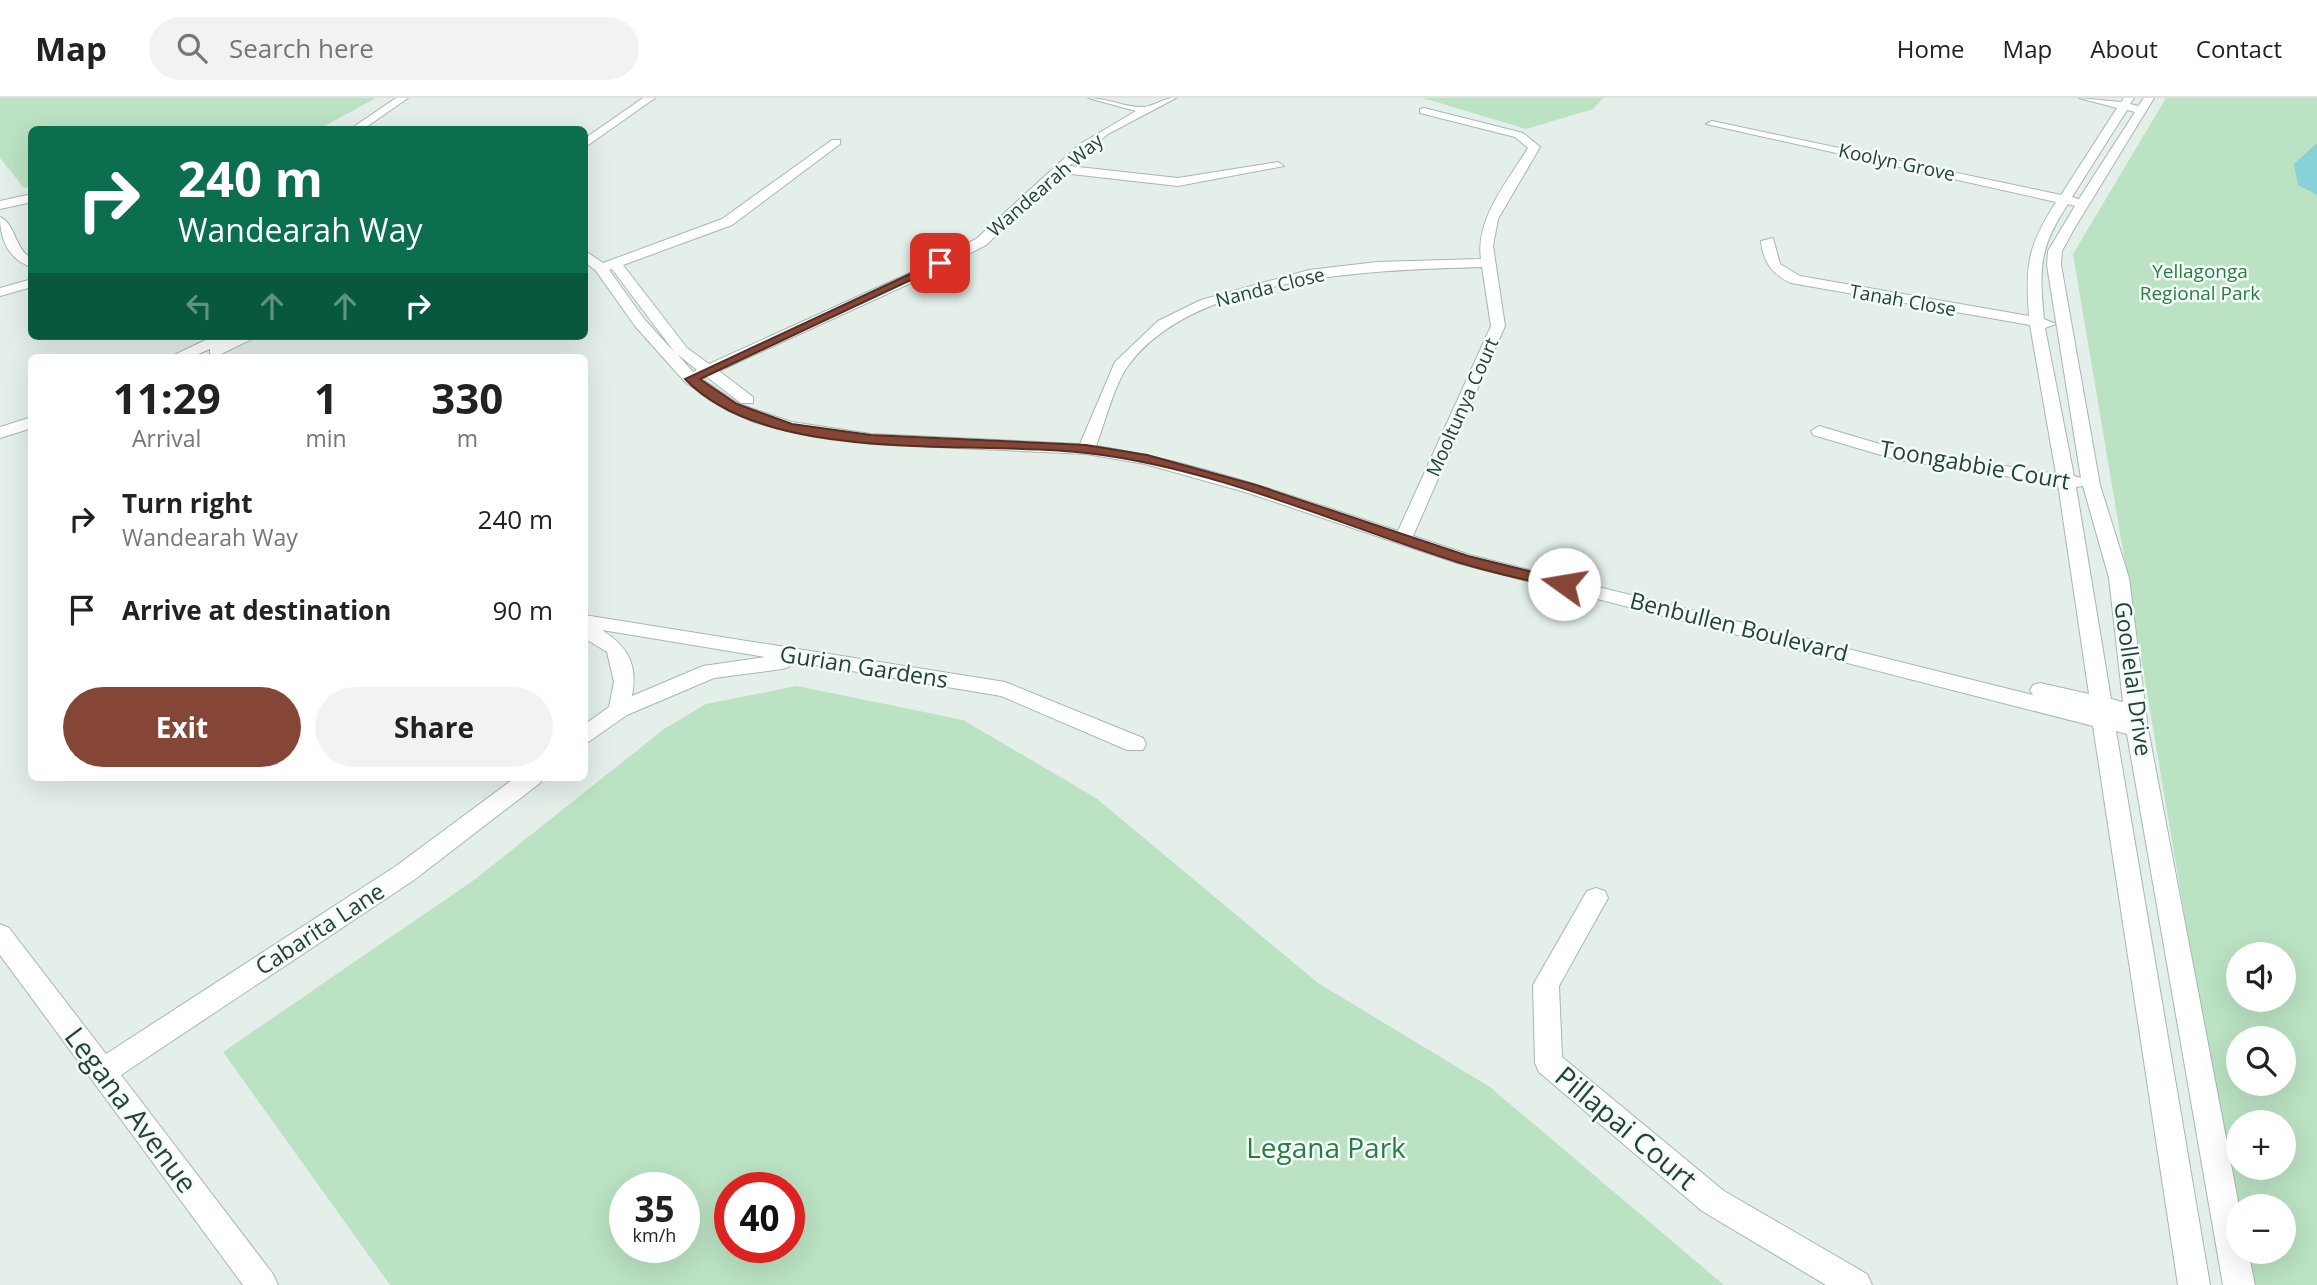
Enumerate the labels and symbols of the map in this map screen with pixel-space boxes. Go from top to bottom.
street label: Wandearah Way [982,127,1109,242]
street label: Koolyn Grove [1836,137,1958,187]
pin [910,233,970,293]
park label: Yellagonga Regional Park [2140,258,2260,306]
street label: Nanda Close [1213,261,1327,313]
street label: Tanah Close [1848,278,1958,322]
street label: Mooltunya Court [1420,333,1504,481]
street label: Toongabbie Court [1878,432,2073,496]
position arrow [1527,547,1601,621]
street label: Benbullen Boulevard [1627,583,1852,669]
street label: Goollelal Drive [2107,600,2161,758]
street label: Gurian Gardens [778,637,951,695]
street label: Cabarita Lane [249,874,390,982]
street label: Legana Avenue [57,1019,207,1200]
street label: Pillapai Court [1548,1057,1705,1198]
park label: Legana Park [1246,1128,1406,1166]
speed limit sign: 40 [714,1172,805,1263]

